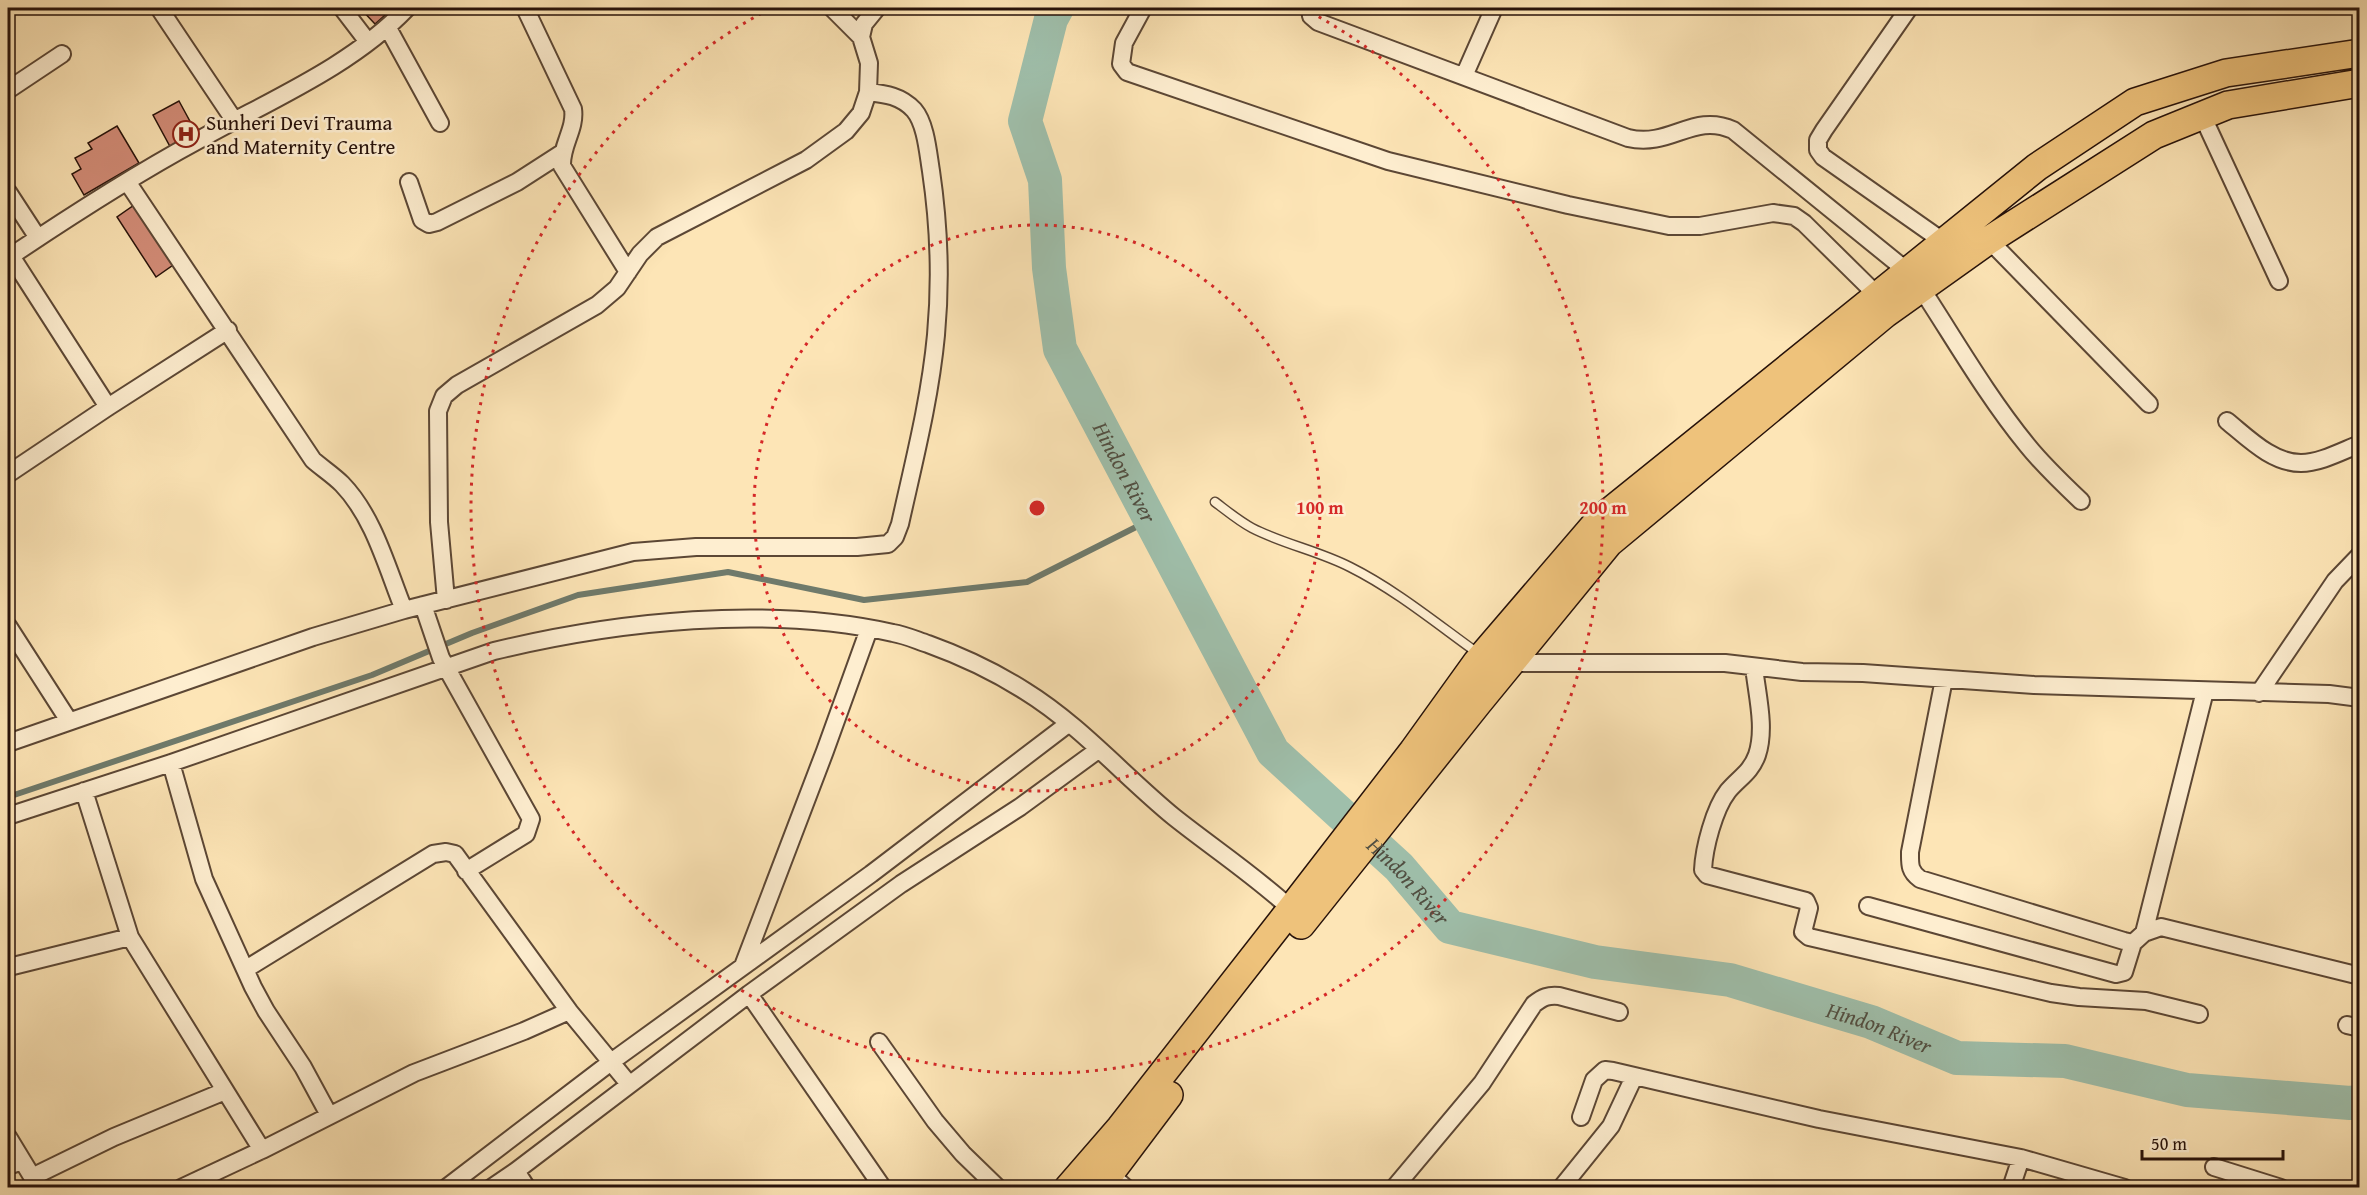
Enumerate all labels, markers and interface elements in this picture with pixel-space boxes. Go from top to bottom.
place label: Sunheri Devi Trauma and Maternity Centre [206,107,396,162]
hospital icon: Sunheri Devi Trauma and Maternity Centre [171,119,201,149]
water label: Hindon River [1085,415,1165,529]
text: 100 m [1296,494,1344,521]
text: 200 m [1579,494,1627,521]
centre of rings [1027,498,1047,518]
water label: Hindon River [1359,829,1458,933]
water label: Hindon River [1822,993,1937,1062]
scale bar [2142,1123,2283,1161]
text: 50 m [2151,1130,2187,1157]

